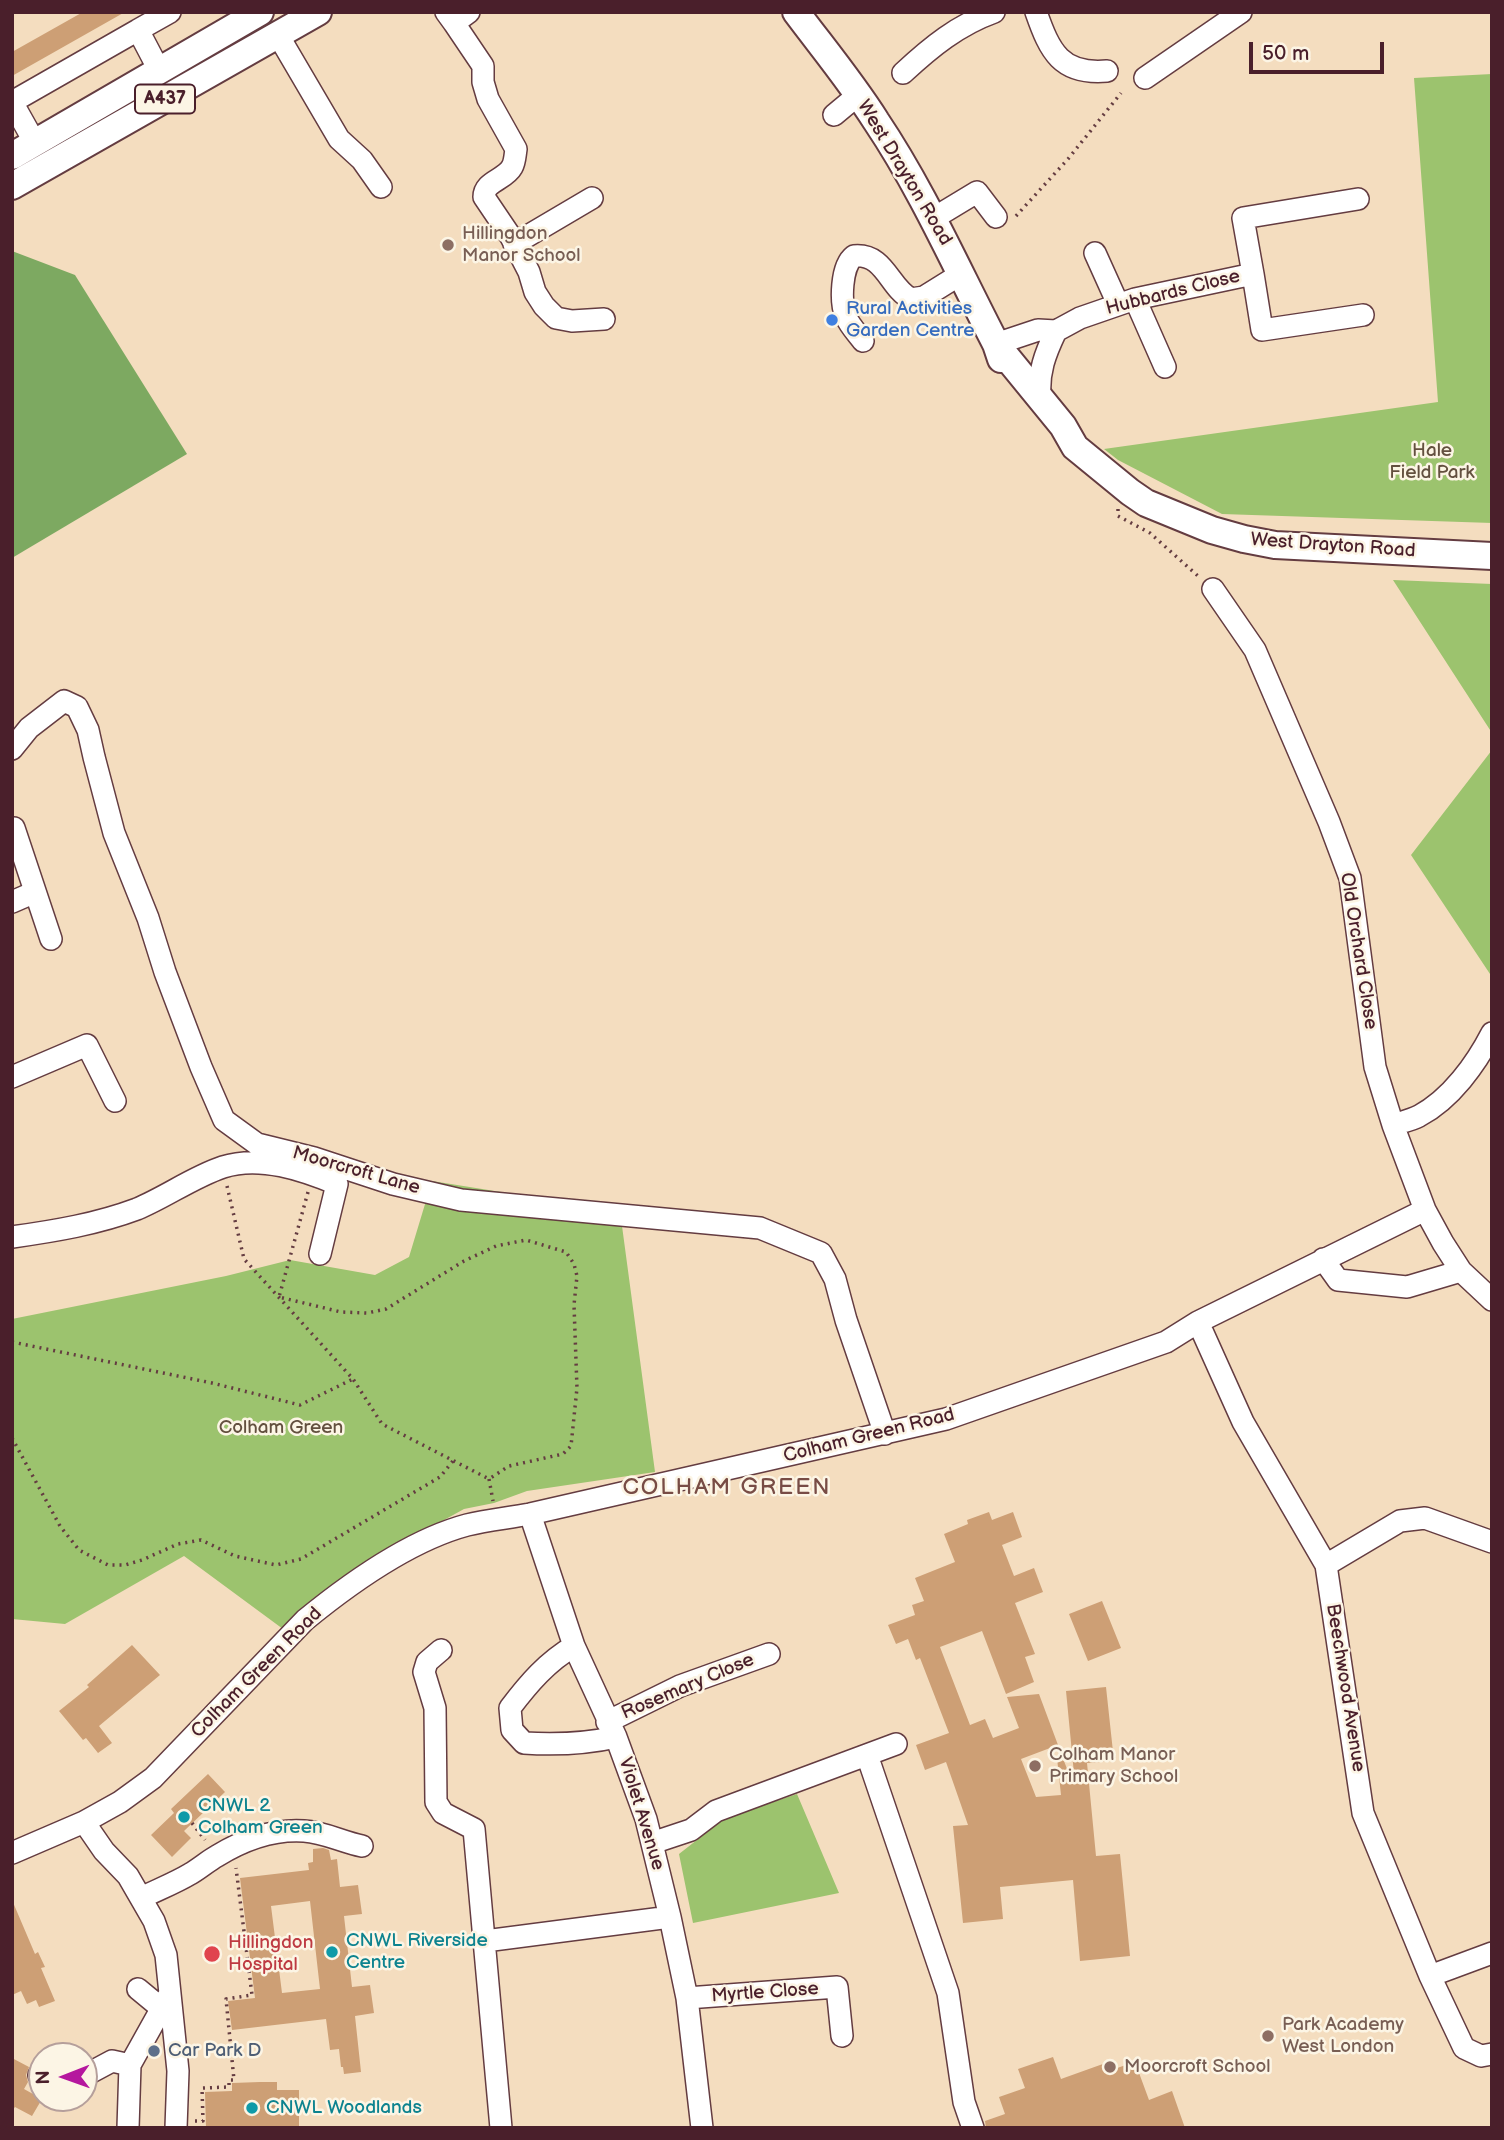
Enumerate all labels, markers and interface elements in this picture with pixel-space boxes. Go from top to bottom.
scale bar [1252,28,1387,72]
text: 50 m [1262,41,1309,66]
road number: A437 [135,84,195,114]
street label: West Drayton Road [852,96,956,250]
place label: Hillingdon Manor School [462,223,581,267]
marker: Hillingdon Manor School [440,237,456,253]
street label: Hubbards Close [1103,265,1243,321]
place label: Rural Activities Garden Centre [846,298,975,342]
marker: Rural Activities Garden Centre [824,312,840,328]
park label: Hale Field Park [1389,440,1475,484]
street label: West Drayton Road [1250,529,1416,563]
street label: Old Orchard Close [1334,871,1382,1031]
street label: Moorcroft Lane [290,1142,422,1200]
street label: Colham Green Road [781,1404,957,1468]
park label: Colham Green [219,1417,343,1439]
district label: COLHAM GREEN [624,1474,830,1502]
street label: Beechwood Avenue [1320,1602,1370,1774]
street label: Colham Green Road [187,1603,327,1743]
street label: Rosemary Close [618,1649,758,1725]
place label: Colham Manor Primary School [1049,1744,1178,1788]
street label: Violet Avenue [613,1755,669,1873]
marker: Colham Manor Primary School [1027,1758,1043,1774]
place label: CNWL 2 Colham Green [198,1795,323,1839]
marker: CNWL 2 Colham Green [176,1809,192,1825]
place label: CNWL Riverside Centre [346,1930,488,1974]
place label: Hillingdon Hospital [228,1932,313,1976]
marker: Hillingdon Hospital [202,1944,222,1964]
marker: CNWL Riverside Centre [324,1944,340,1960]
street label: Myrtle Close [711,1978,819,2008]
place label: Park Academy West London [1282,2014,1404,2058]
marker: Park Academy West London [1260,2028,1276,2044]
place label: Car Park D [168,2040,261,2062]
north arrow [28,2042,98,2112]
marker: Car Park D [146,2043,162,2059]
place label: Moorcroft School [1124,2056,1271,2078]
marker: Moorcroft School [1102,2059,1118,2075]
text: N [32,2070,55,2085]
place label: CNWL Woodlands [266,2097,422,2119]
marker: CNWL Woodlands [244,2100,260,2116]

